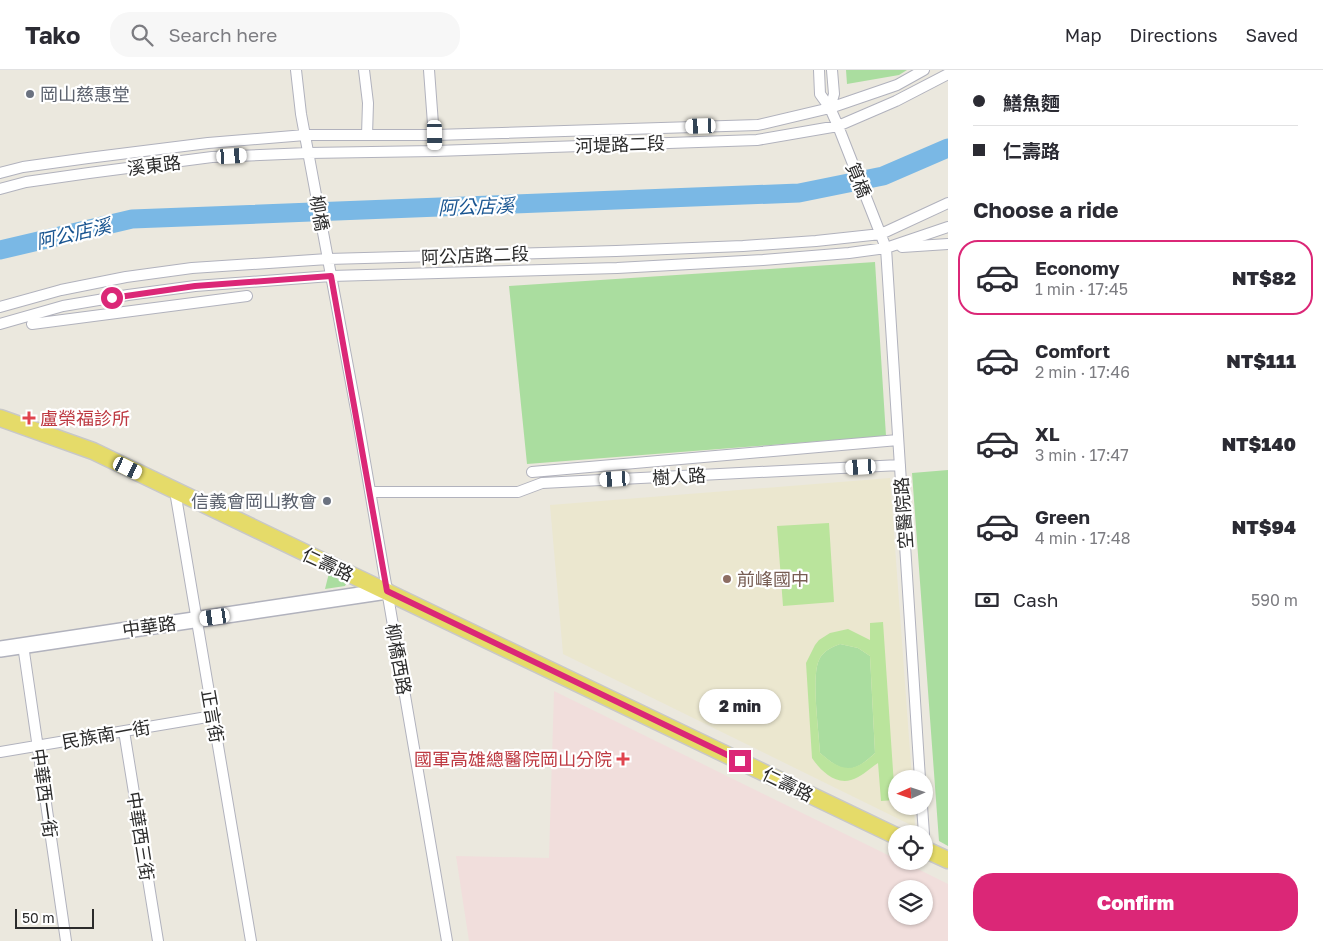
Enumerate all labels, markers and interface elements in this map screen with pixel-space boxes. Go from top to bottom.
search box [110,12,460,57]
text: Tako [25,20,80,49]
icon: search [128,21,156,49]
text: Search here [168,23,277,46]
text: Map [1065,24,1101,46]
text: Directions [1129,24,1217,46]
text: Saved [1245,24,1298,46]
place label: 岡山慈惠堂 [40,83,130,105]
marker: 岡山慈惠堂 [24,88,36,100]
text: 鱔魚麵 [1003,91,1060,114]
car [685,118,716,134]
car [427,120,442,150]
street label: 河堤路二段 [575,131,665,157]
text: 仁壽路 [1003,139,1060,162]
car [216,148,247,164]
street label: 溪東路 [126,151,182,179]
street label: 筧橋 [842,159,876,201]
street label: 柳橋 [306,193,334,233]
water label: 阿公店溪 [438,193,517,219]
text: Choose a ride [973,196,1119,223]
water label: 阿公店溪 [33,213,116,253]
street label: 阿公店路二段 [421,242,529,268]
icon: car [975,255,1020,300]
text: Economy [1035,256,1120,279]
text: NT$82 [1232,266,1296,289]
text: 1 min · 17:45 [1035,279,1128,299]
route start [101,287,123,309]
icon: car [975,338,1020,383]
text: Comfort [1035,339,1110,362]
text: NT$111 [1226,349,1296,372]
text: 2 min · 17:46 [1035,362,1130,382]
place label: 盧榮福診所 [40,407,130,429]
marker: 盧榮福診所 [22,411,36,425]
icon: car [975,421,1020,466]
text: XL [1035,422,1060,445]
text: NT$140 [1222,432,1296,455]
text: 3 min · 17:47 [1035,445,1129,465]
car [111,455,144,481]
car [845,459,876,475]
street label: 樹人路 [651,464,707,488]
car [599,471,630,487]
street label: 空醫院路 [890,476,916,550]
place label: 信義會岡山教會 [191,490,317,512]
marker: 信義會岡山教會 [321,495,333,507]
icon: car [975,504,1020,549]
text: Green [1035,505,1090,528]
text: NT$94 [1232,515,1296,538]
text: 4 min · 17:48 [1035,528,1130,548]
street label: 仁壽路 [299,543,357,585]
place label: 前峰國中 [737,568,809,590]
marker: 前峰國中 [721,573,733,585]
icon: cash [973,586,1001,614]
text: Cash [1013,588,1058,611]
text: 590 m [1251,590,1298,610]
car [199,607,230,627]
street label: 中華路 [121,611,177,641]
street label: 柳橋西路 [382,622,416,696]
street label: 正言街 [197,688,229,744]
callout: 2 min [699,688,781,724]
text: 2 min [719,696,761,716]
street label: 民族南一街 [60,715,152,753]
street label: 中華西一街 [28,747,62,839]
place label: 國軍高雄總醫院岡山分院 [414,748,612,770]
route end [729,750,751,772]
marker: 國軍高雄總醫院岡山分院 [616,752,630,766]
street label: 仁壽路 [759,762,817,806]
north arrow [888,770,932,815]
map controls [888,770,933,925]
street label: 中華西三街 [123,790,159,882]
button: locate [888,825,933,870]
button: Confirm [973,873,1298,931]
button: layers [888,880,933,925]
scale bar [15,906,94,929]
text: 50 m [22,909,55,926]

